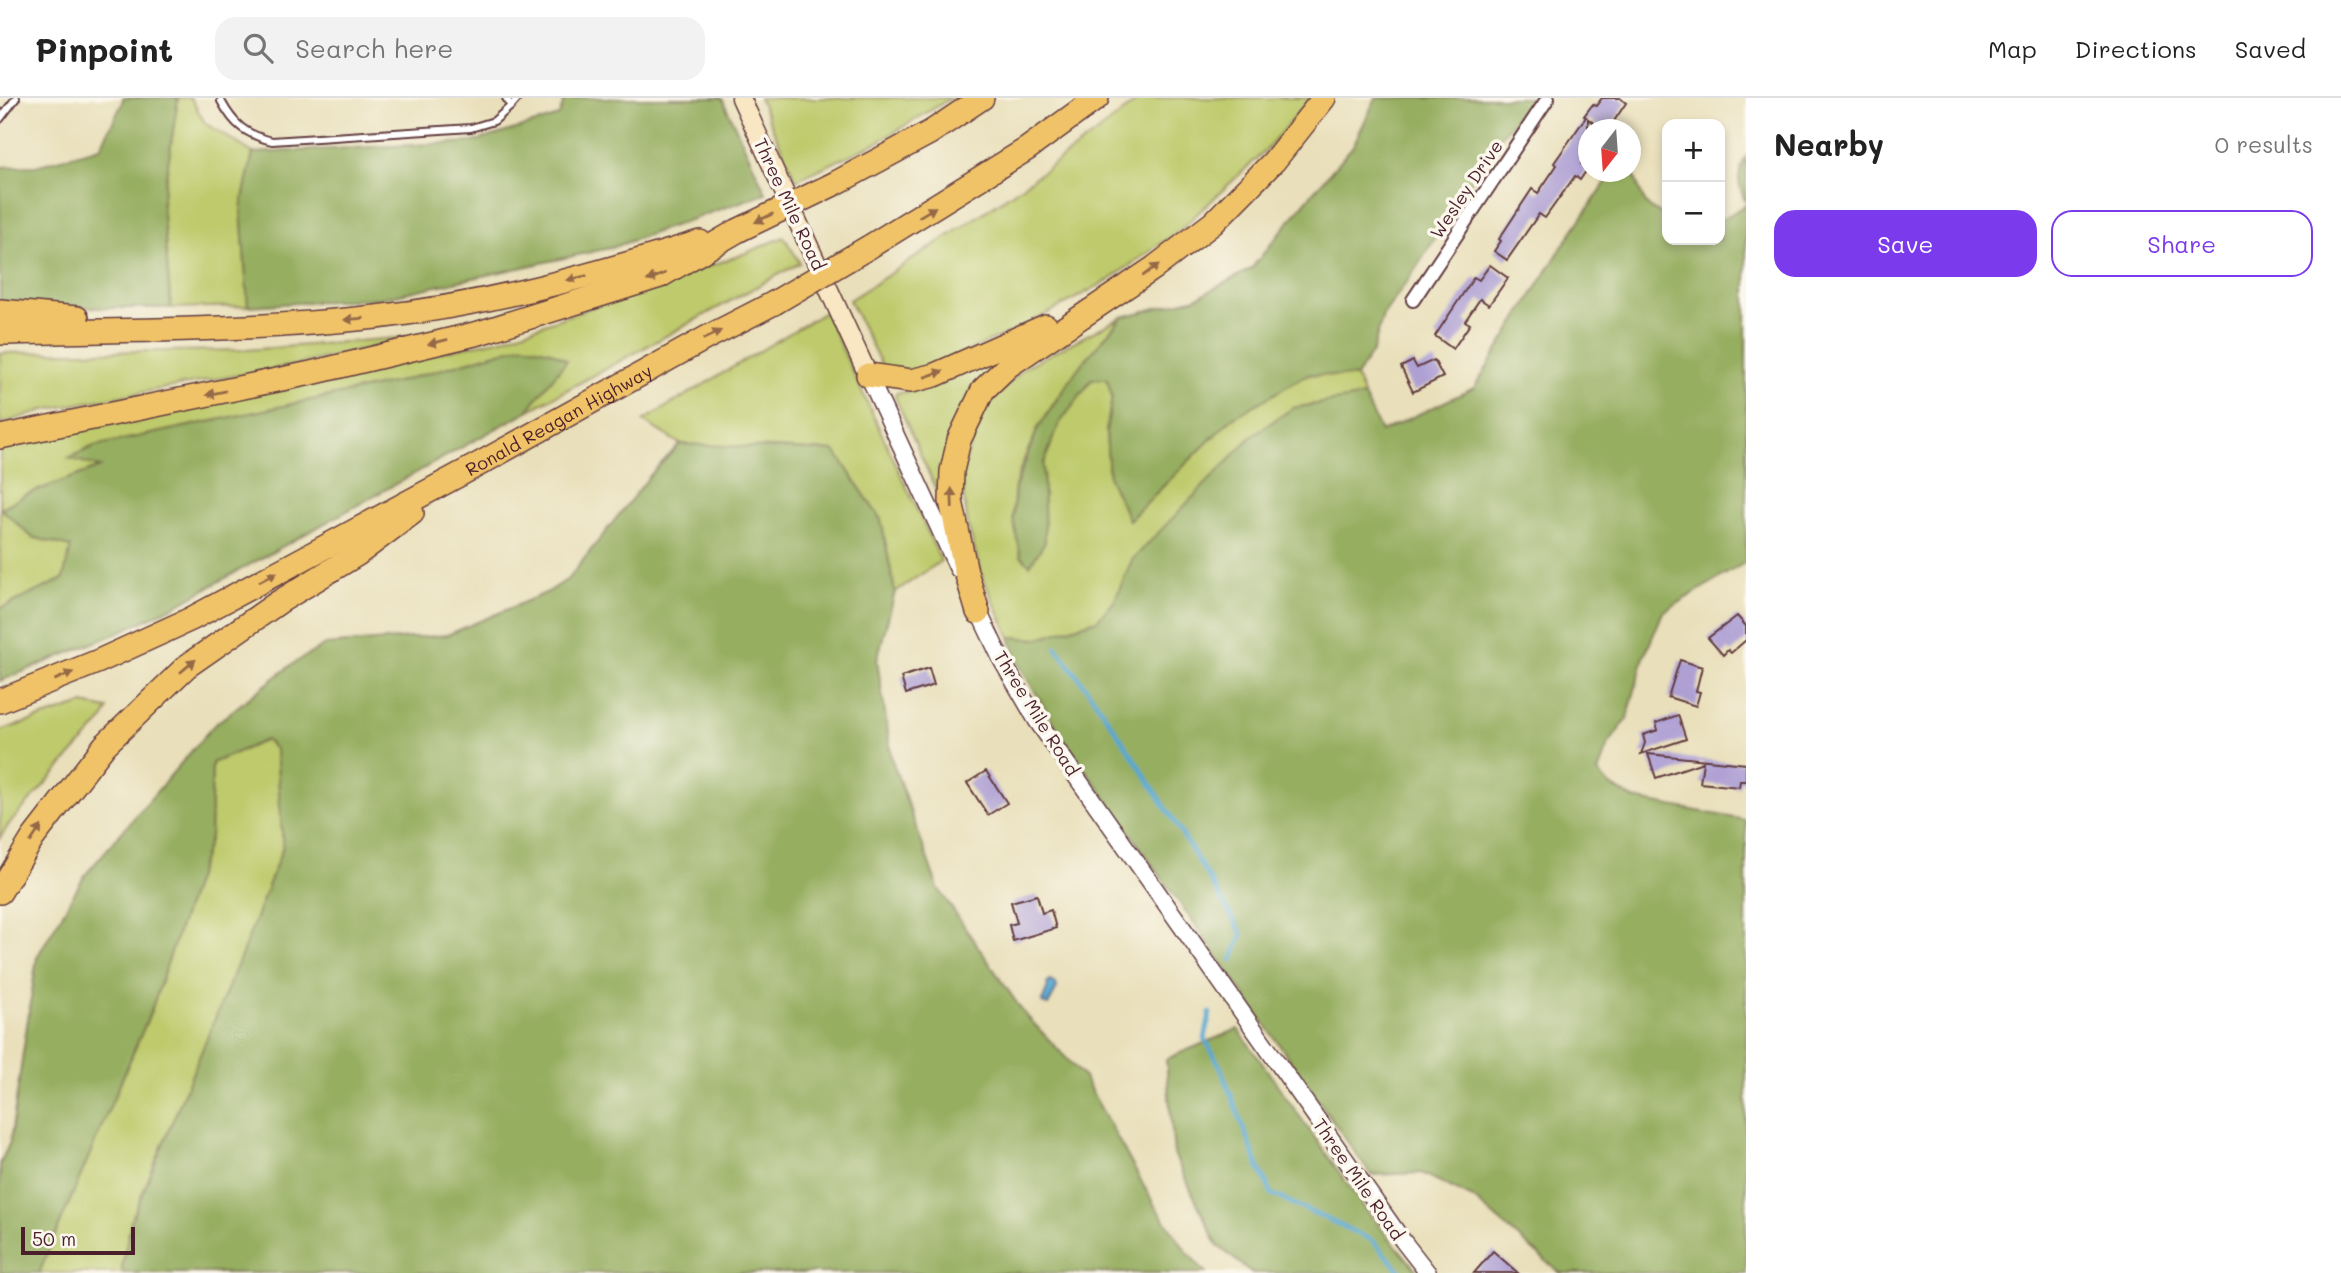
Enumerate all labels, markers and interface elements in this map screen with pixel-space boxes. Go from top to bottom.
search box [215,17,705,80]
text: Pinpoint [35,27,173,70]
icon: search [239,29,277,67]
text: Search here [295,31,453,65]
text: Map [1988,33,2037,64]
text: Directions [2075,33,2197,64]
text: Saved [2235,33,2306,64]
north arrow [1578,119,1641,182]
map controls [1662,119,1725,245]
button: + [1662,119,1725,182]
text: Nearby [1774,124,1884,164]
text: 0 results [2215,129,2313,159]
street label: Three Mile Road [749,134,831,274]
street label: Wesley Drive [1424,135,1508,243]
button: − [1662,182,1725,245]
one-way arrow [918,206,937,218]
button: Save [1774,210,2037,277]
button: Share [2051,210,2313,277]
one-way arrow [754,212,774,223]
one-way arrow [1142,263,1160,277]
one-way arrow [645,271,666,282]
one-way arrow [566,273,588,284]
one-way arrow [342,314,364,325]
one-way arrow [702,330,722,341]
one-way arrow [427,337,449,348]
street label: Ronald Reagan Highway [461,358,656,481]
one-way arrow [924,368,945,379]
one-way arrow [205,387,227,398]
one-way arrow [946,487,958,509]
one-way arrow [258,572,278,583]
street label: Three Mile Road [989,646,1085,780]
one-way arrow [180,659,197,674]
one-way arrow [53,671,74,682]
one-way arrow [29,825,43,843]
street label: Three Mile Road [1308,1113,1410,1245]
scale bar [21,1224,135,1256]
text: 50 m [32,1226,76,1251]

